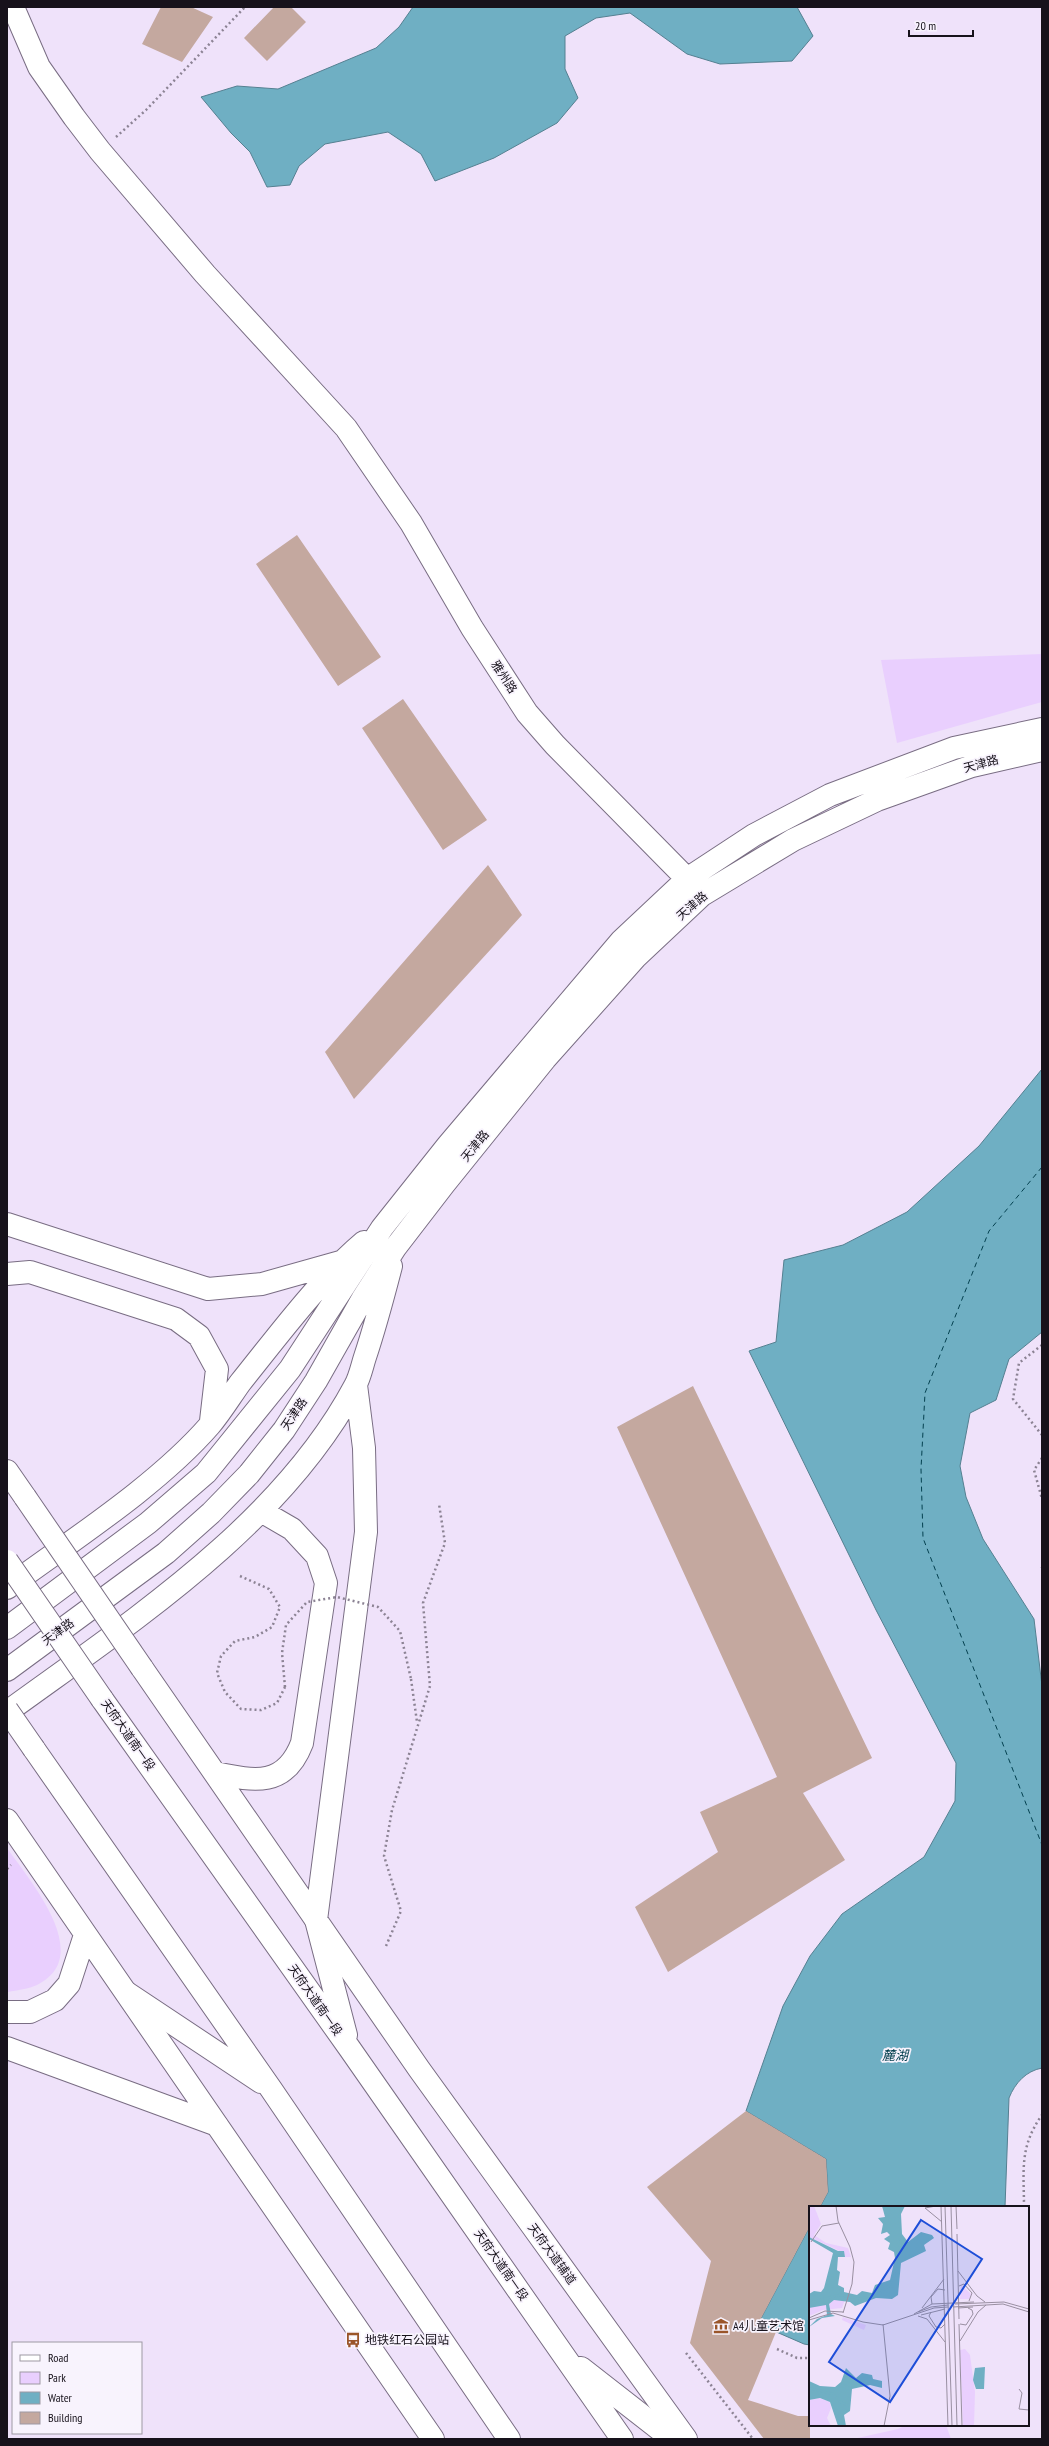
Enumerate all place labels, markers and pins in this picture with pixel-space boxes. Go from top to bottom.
museum icon: A4儿童艺术馆 [712,2317,730,2335]
place label: A4儿童艺术馆 [733,2318,804,2333]
bus stop icon: 地铁红石公园站 [344,2331,362,2349]
place label: 地铁红石公园站 [365,2332,449,2347]

